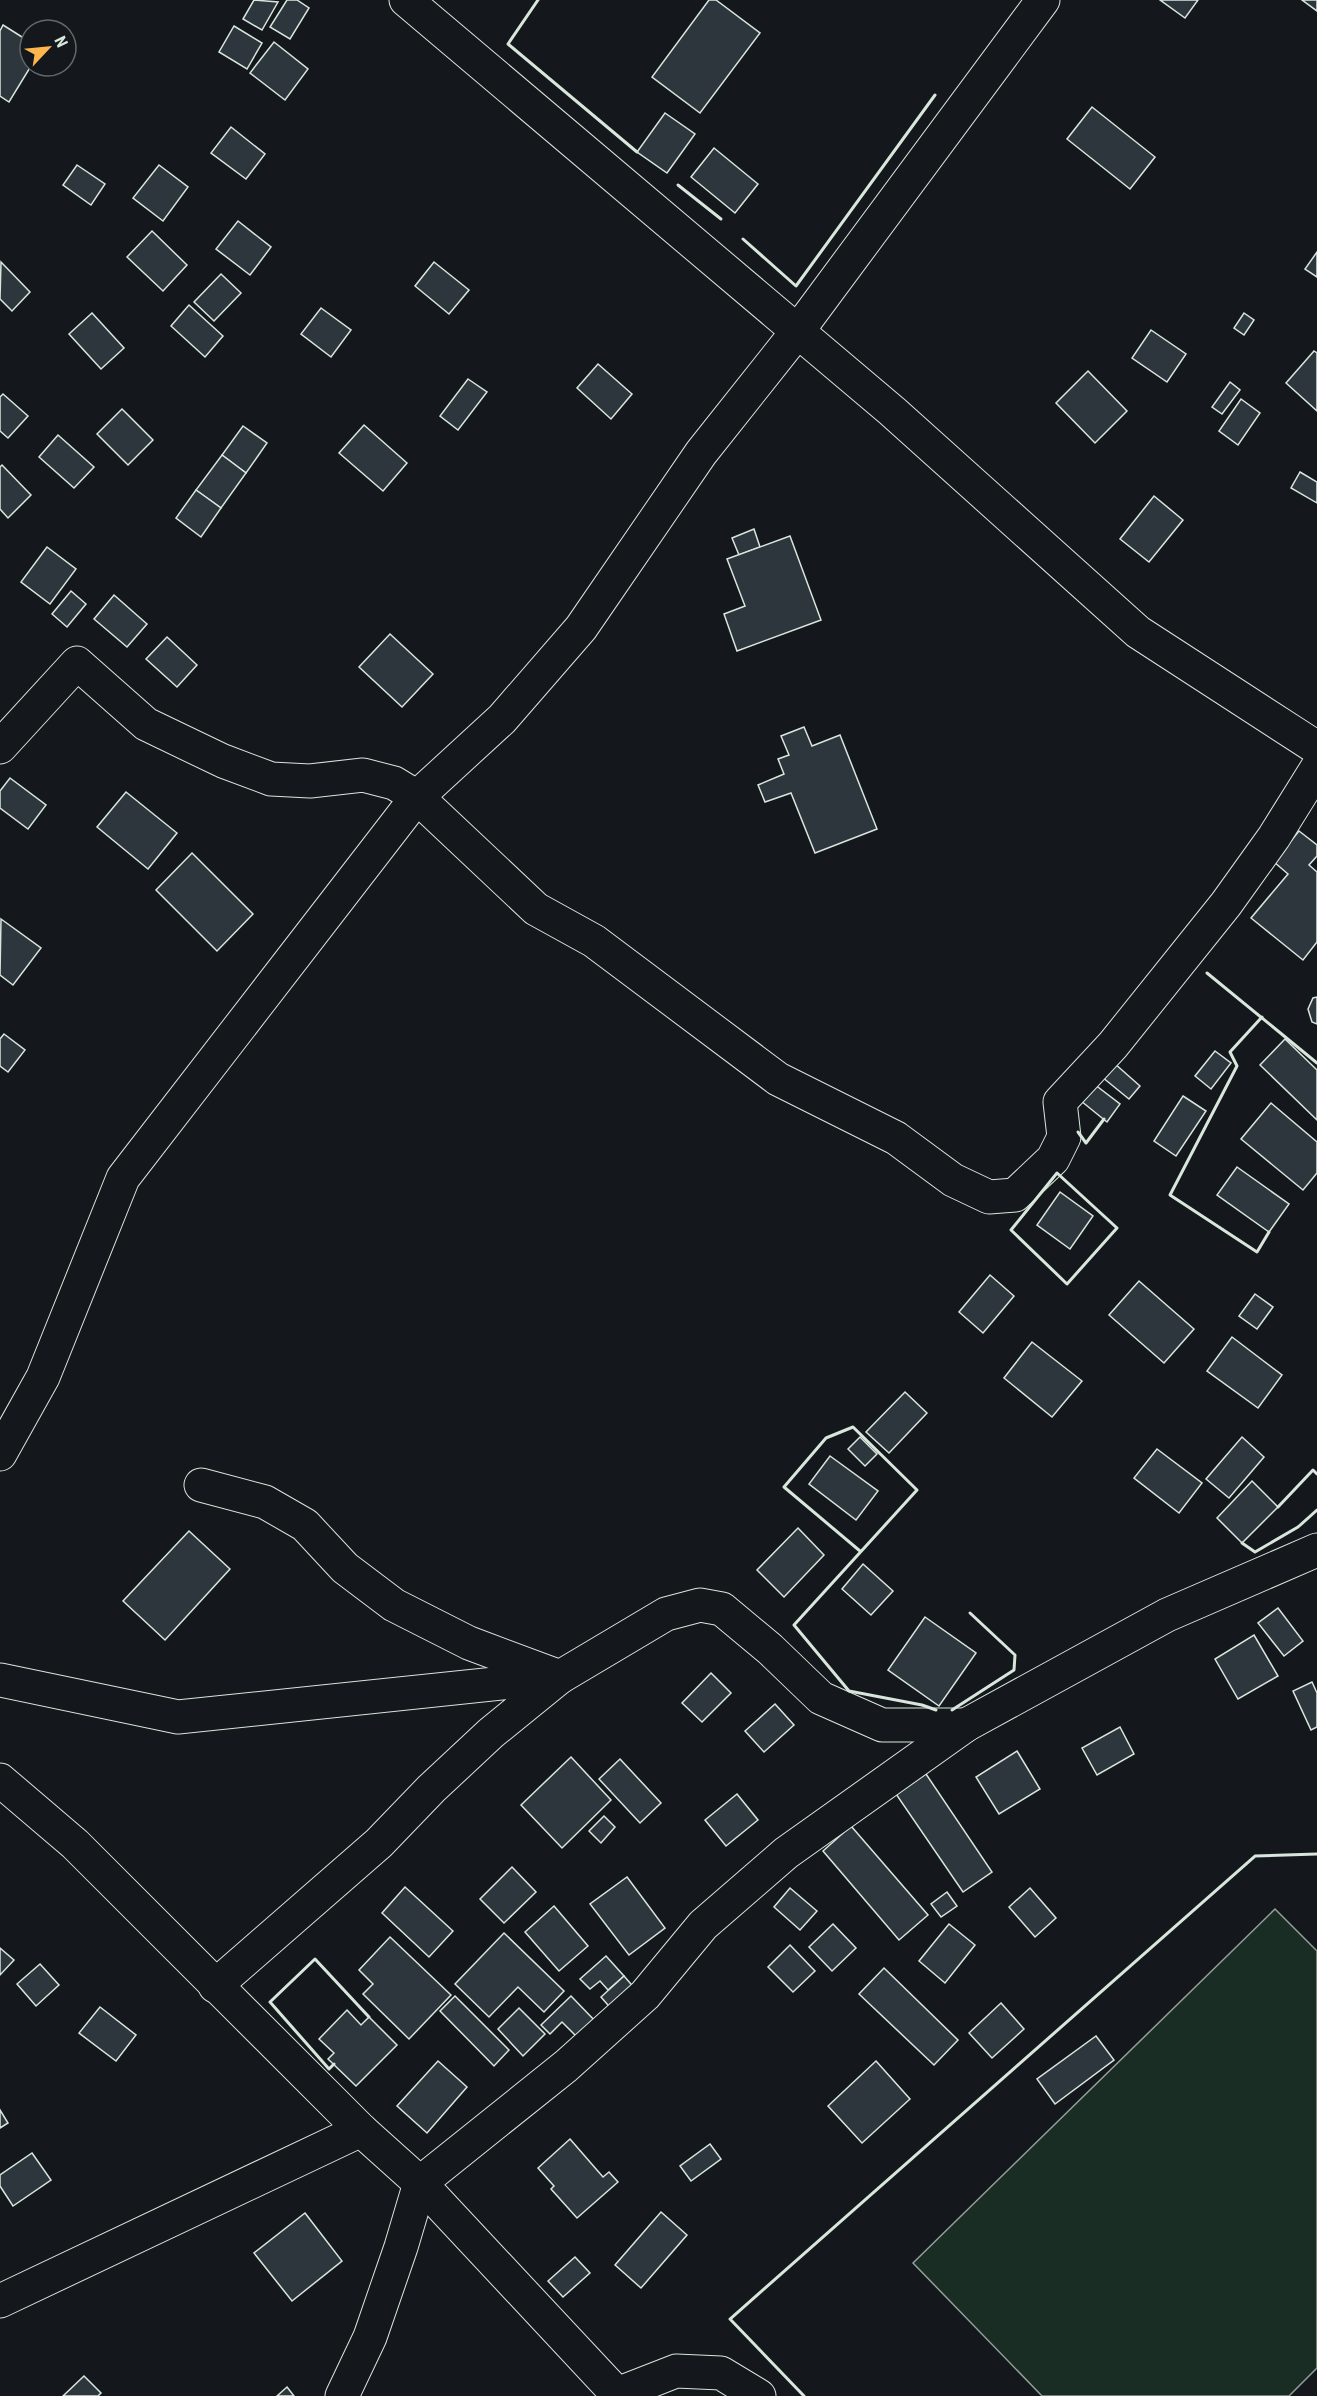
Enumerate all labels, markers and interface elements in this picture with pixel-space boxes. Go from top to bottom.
north arrow [18,18,78,78]
text: N [50,33,72,50]

